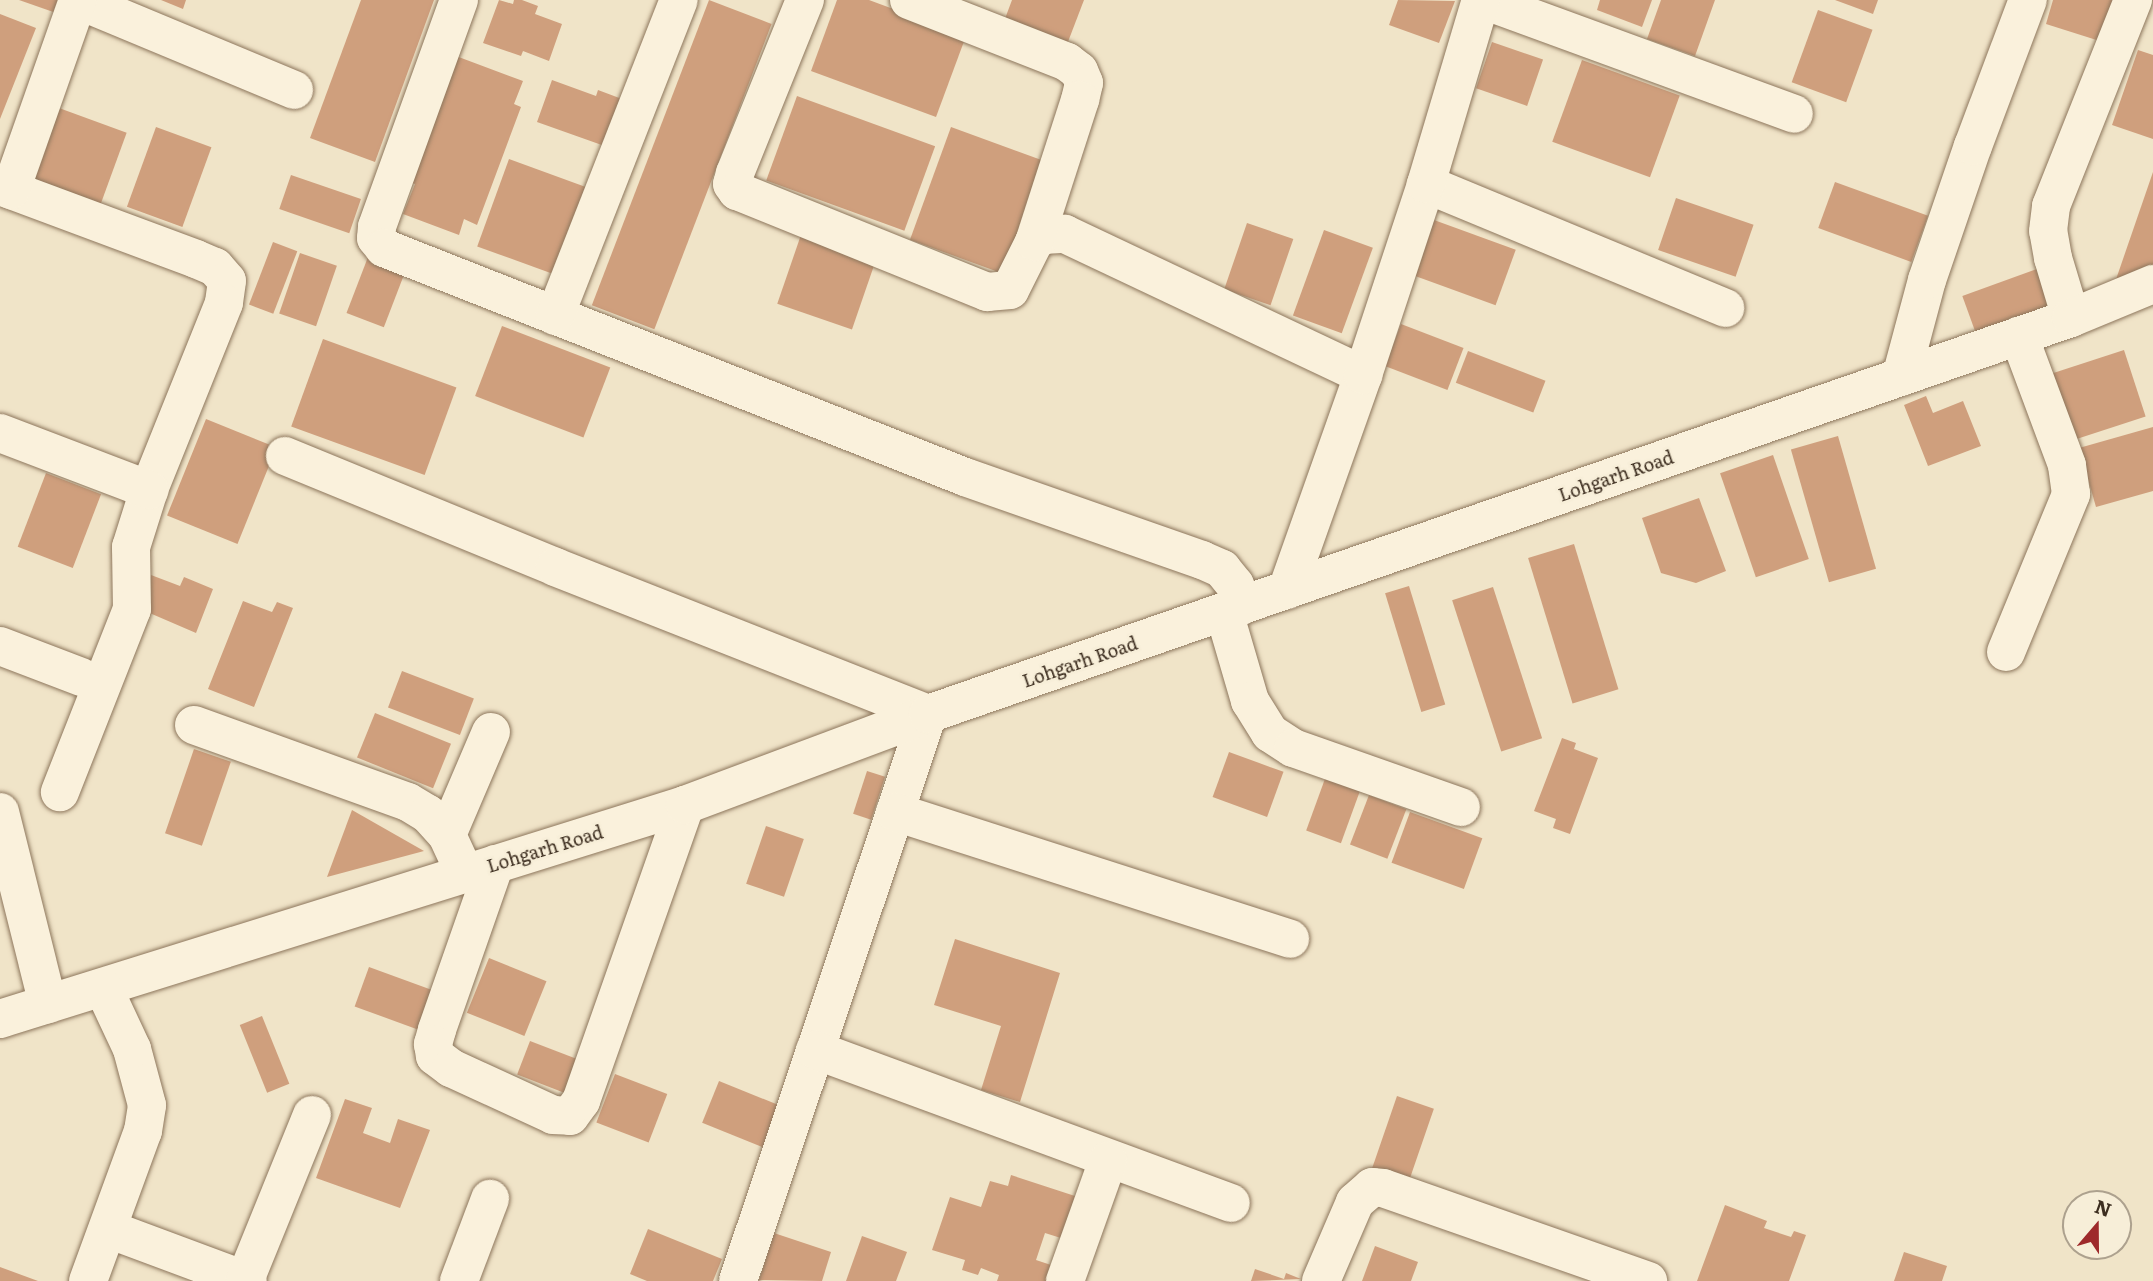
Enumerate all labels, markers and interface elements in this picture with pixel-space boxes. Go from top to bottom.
street label: Lohgarh Road [1556,446,1676,506]
street label: Lohgarh Road [1020,632,1140,692]
street label: Lohgarh Road [484,821,606,877]
north arrow [2062,1190,2132,1260]
text: N [2091,1191,2116,1223]

